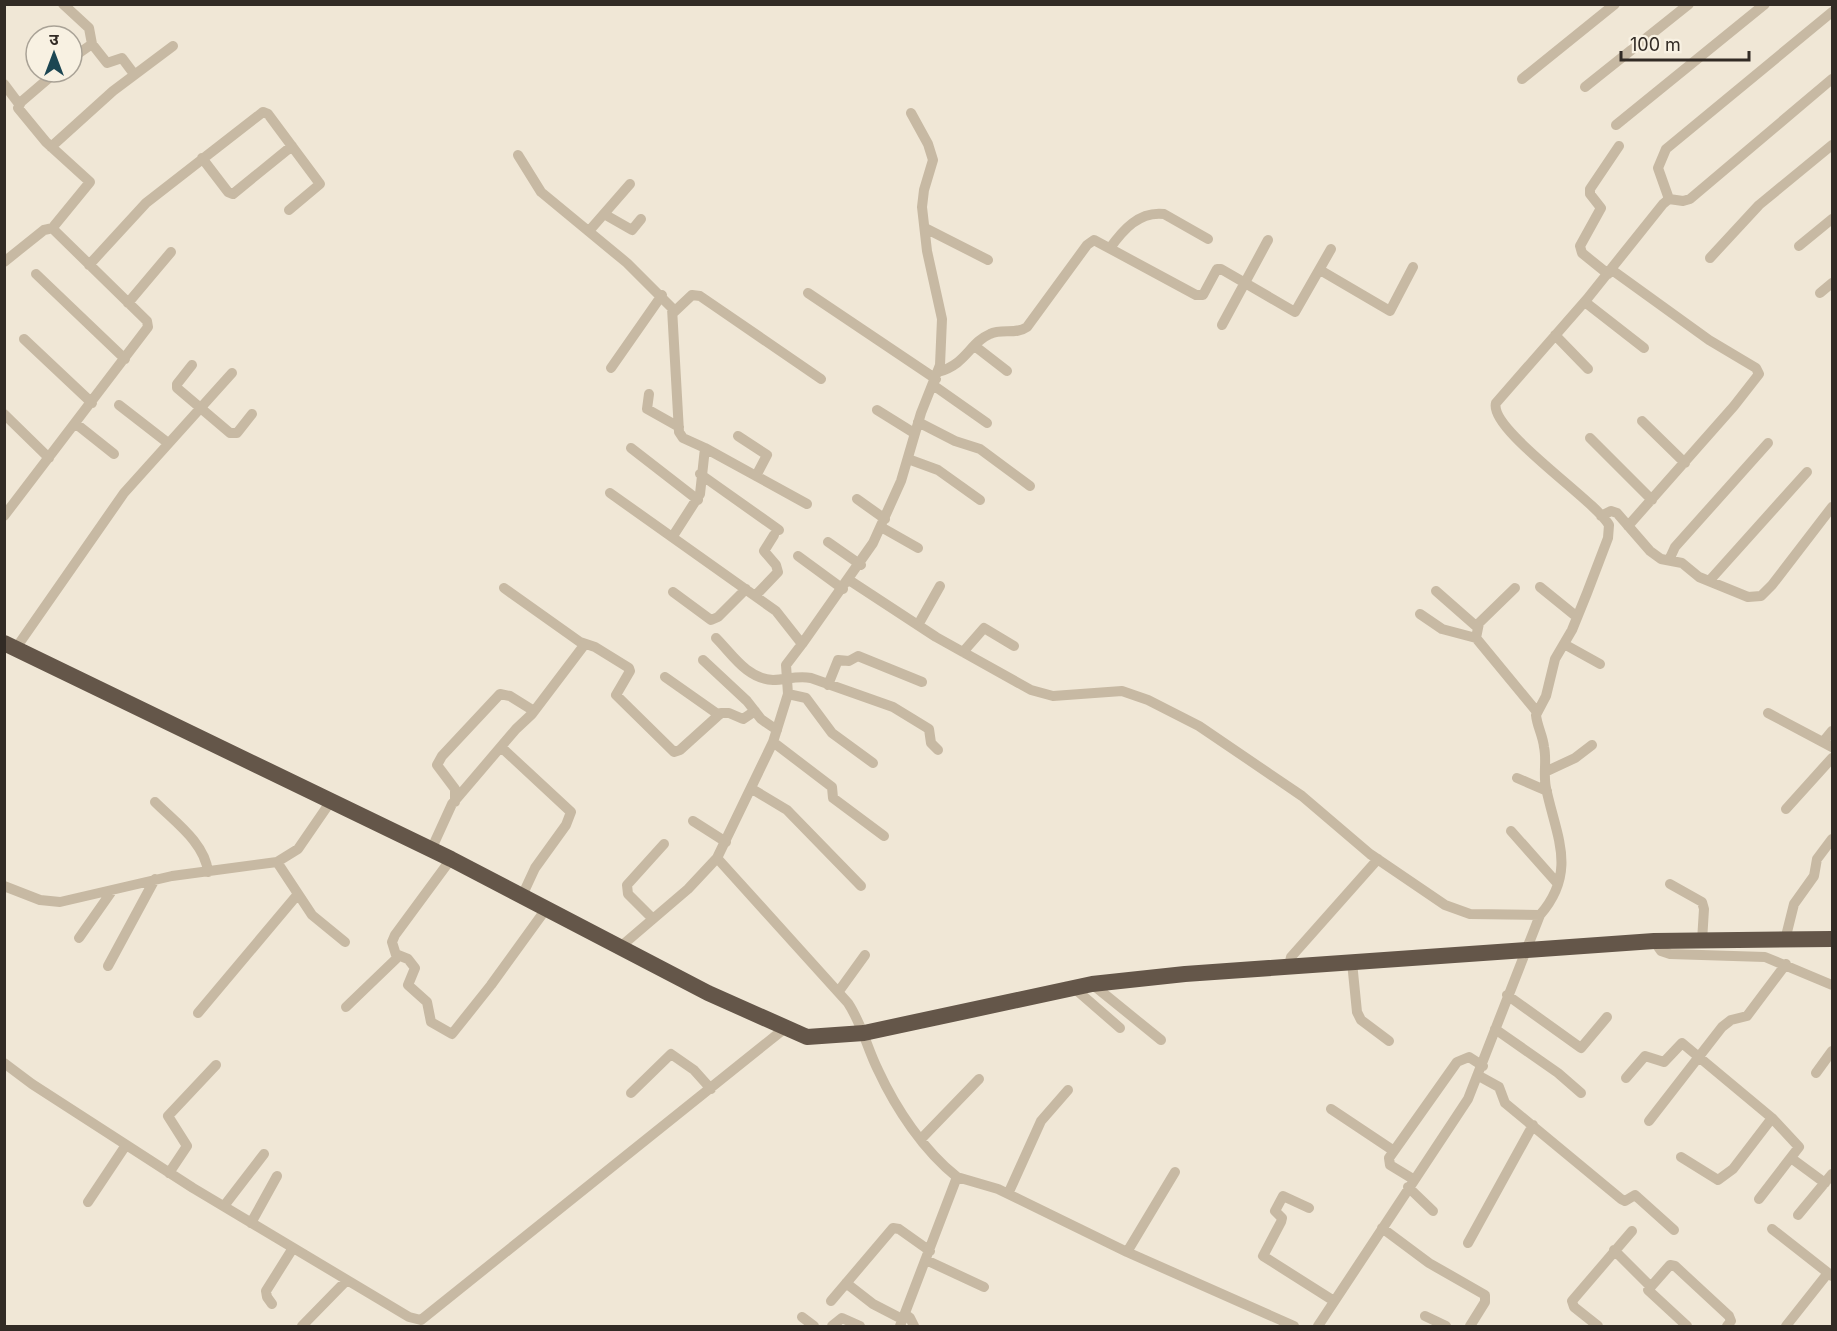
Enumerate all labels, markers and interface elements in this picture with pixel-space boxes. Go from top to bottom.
north arrow [24,24,84,84]
scale bar [1621,24,1748,62]
text: उ [49,29,59,49]
text: 100 m [1630,34,1681,55]

